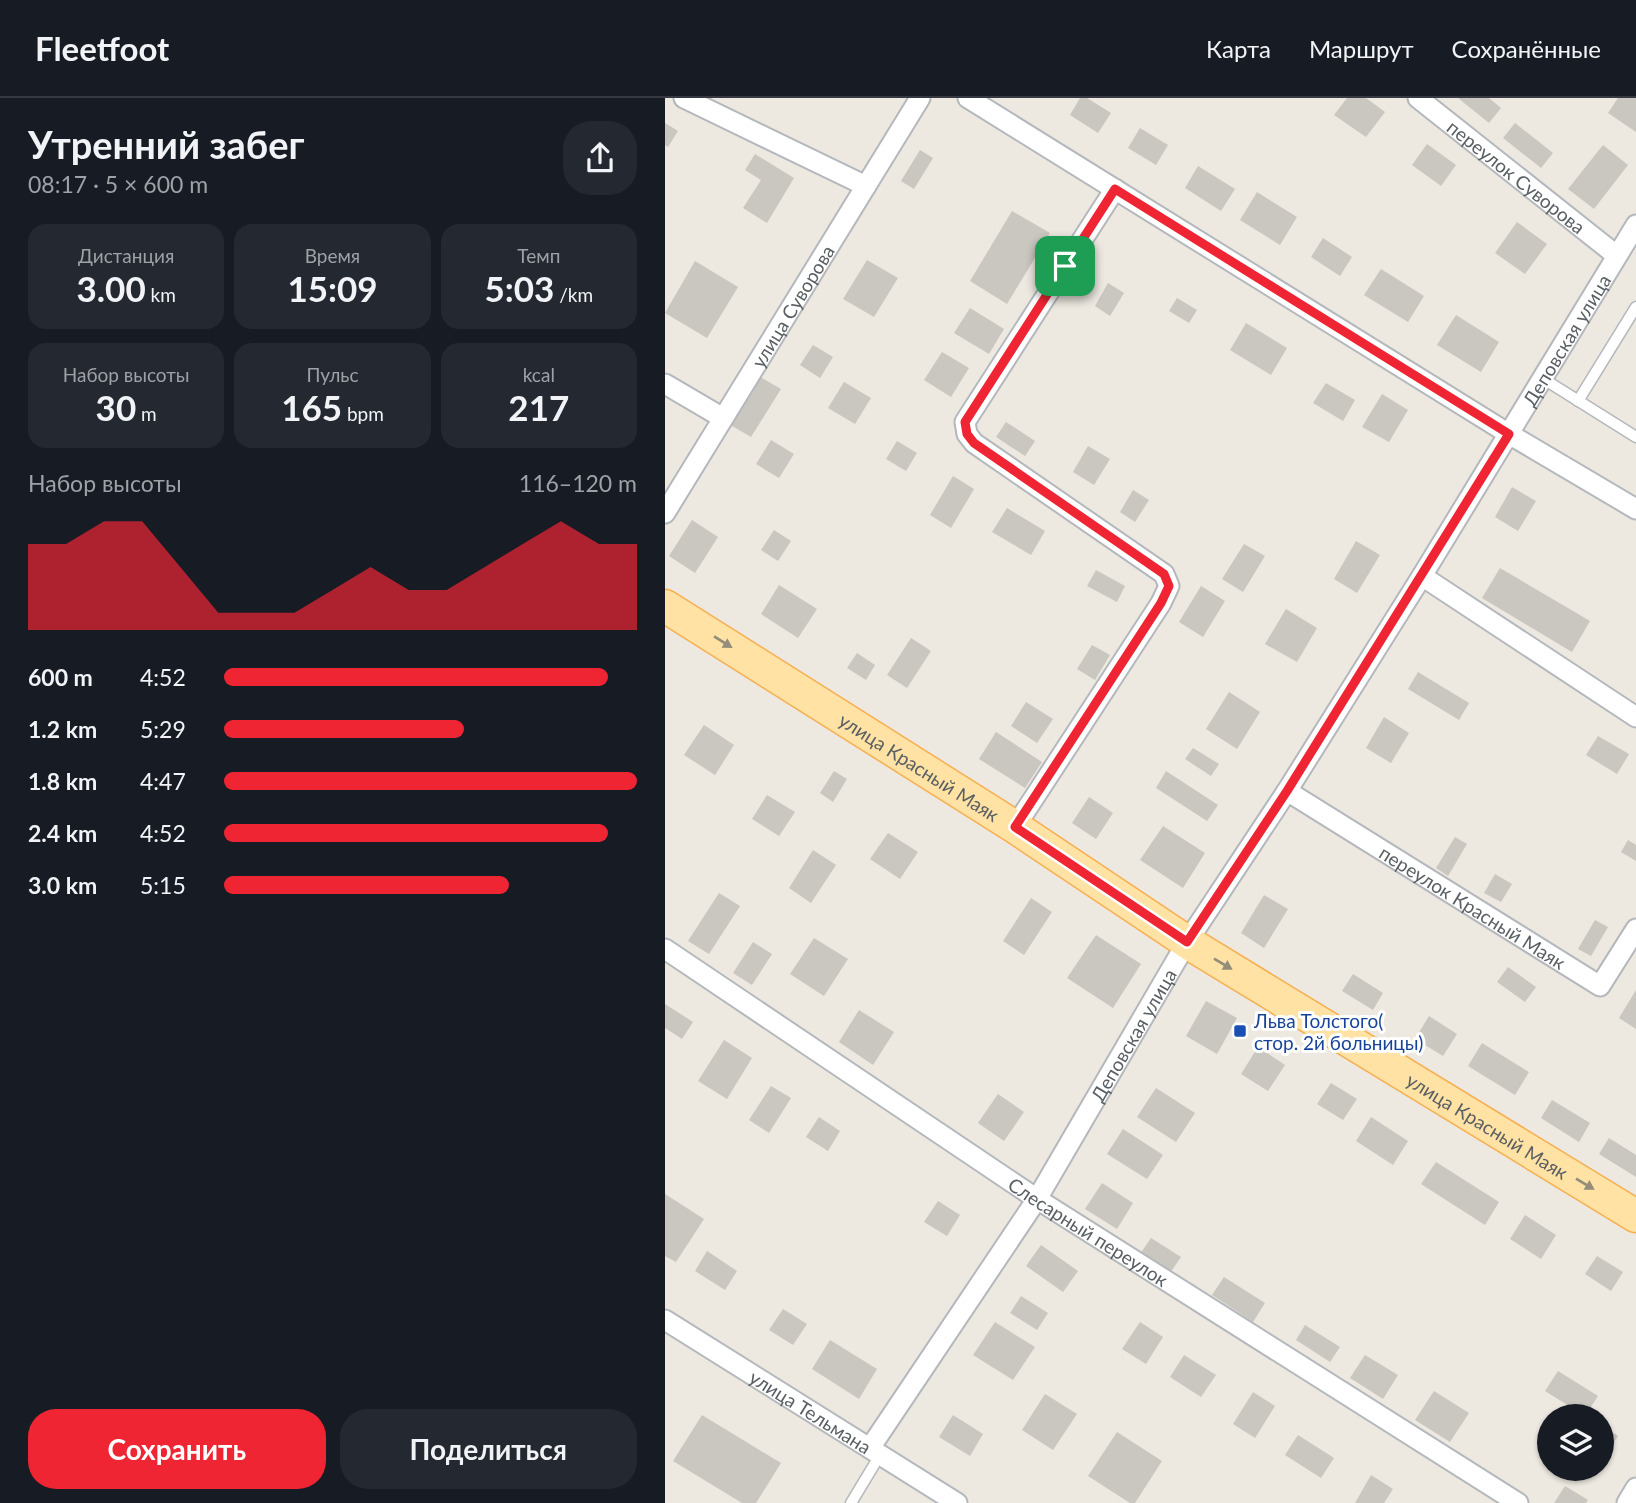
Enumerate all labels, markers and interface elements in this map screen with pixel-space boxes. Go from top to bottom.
text: Fleetfoot [35,28,169,68]
text: Карта [1206,34,1271,63]
text: Маршрут [1309,34,1414,63]
text: Сохранённые [1452,34,1601,63]
street label: переулок Суворова [1443,115,1590,238]
text: Утренний забег [28,121,305,167]
button: share [563,121,637,195]
text: 08:17 · 5 × 600 m [28,170,208,198]
pin [1035,236,1095,296]
street label: улица Суворова [746,241,839,371]
text: Дистанция [78,244,174,267]
text: Время [305,244,360,267]
text: Темп [517,244,560,267]
icon: arrive [1046,247,1084,285]
text: 3.00 [76,267,146,309]
text: 15:09 [287,267,378,309]
text: 5:03 [484,267,554,309]
street label: Деповская улица [1517,270,1615,410]
text: km [146,283,176,306]
text: /km [554,283,593,306]
text: Набор высоты [63,363,190,386]
text: Пульс [307,363,358,386]
text: kcal [523,363,555,386]
text: 30 [96,386,136,428]
text: 165 [281,386,342,428]
text: 217 [508,386,569,428]
text: m [136,402,157,425]
text: bpm [342,402,384,425]
text: Набор высоты [28,469,182,497]
text: 116–120 m [519,469,637,497]
one-way arrow [713,636,732,649]
text: 600 m [28,663,93,691]
text: 4:52 [140,663,186,691]
street label: улица Красный Маяк [835,708,1004,826]
text: 1.2 km [28,715,97,743]
text: 5:29 [140,715,186,743]
text: 1.8 km [28,767,97,795]
text: 4:47 [140,767,186,795]
text: 2.4 km [28,819,97,847]
text: 4:52 [140,819,186,847]
street label: переулок Красный Маяк [1376,840,1570,973]
text: 3.0 km [28,871,97,899]
text: 5:15 [140,871,186,899]
one-way arrow [1214,958,1233,970]
street label: Деповская улица [1085,964,1181,1105]
place label: Льва Толстого( стор. 2й больницы) [1253,1009,1423,1054]
marker: Льва Толстого( стор. 2й больницы) [1232,1023,1248,1039]
street label: улица Красный Маяк [1403,1067,1573,1183]
street label: Слесарный переулок [1004,1172,1173,1291]
one-way arrow [1575,1178,1594,1190]
street label: улица Тельмана [746,1365,876,1458]
map controls [1537,1404,1614,1481]
button: layers [1537,1404,1614,1481]
button: Сохранить [28,1409,326,1489]
button: Поделиться [340,1409,637,1489]

